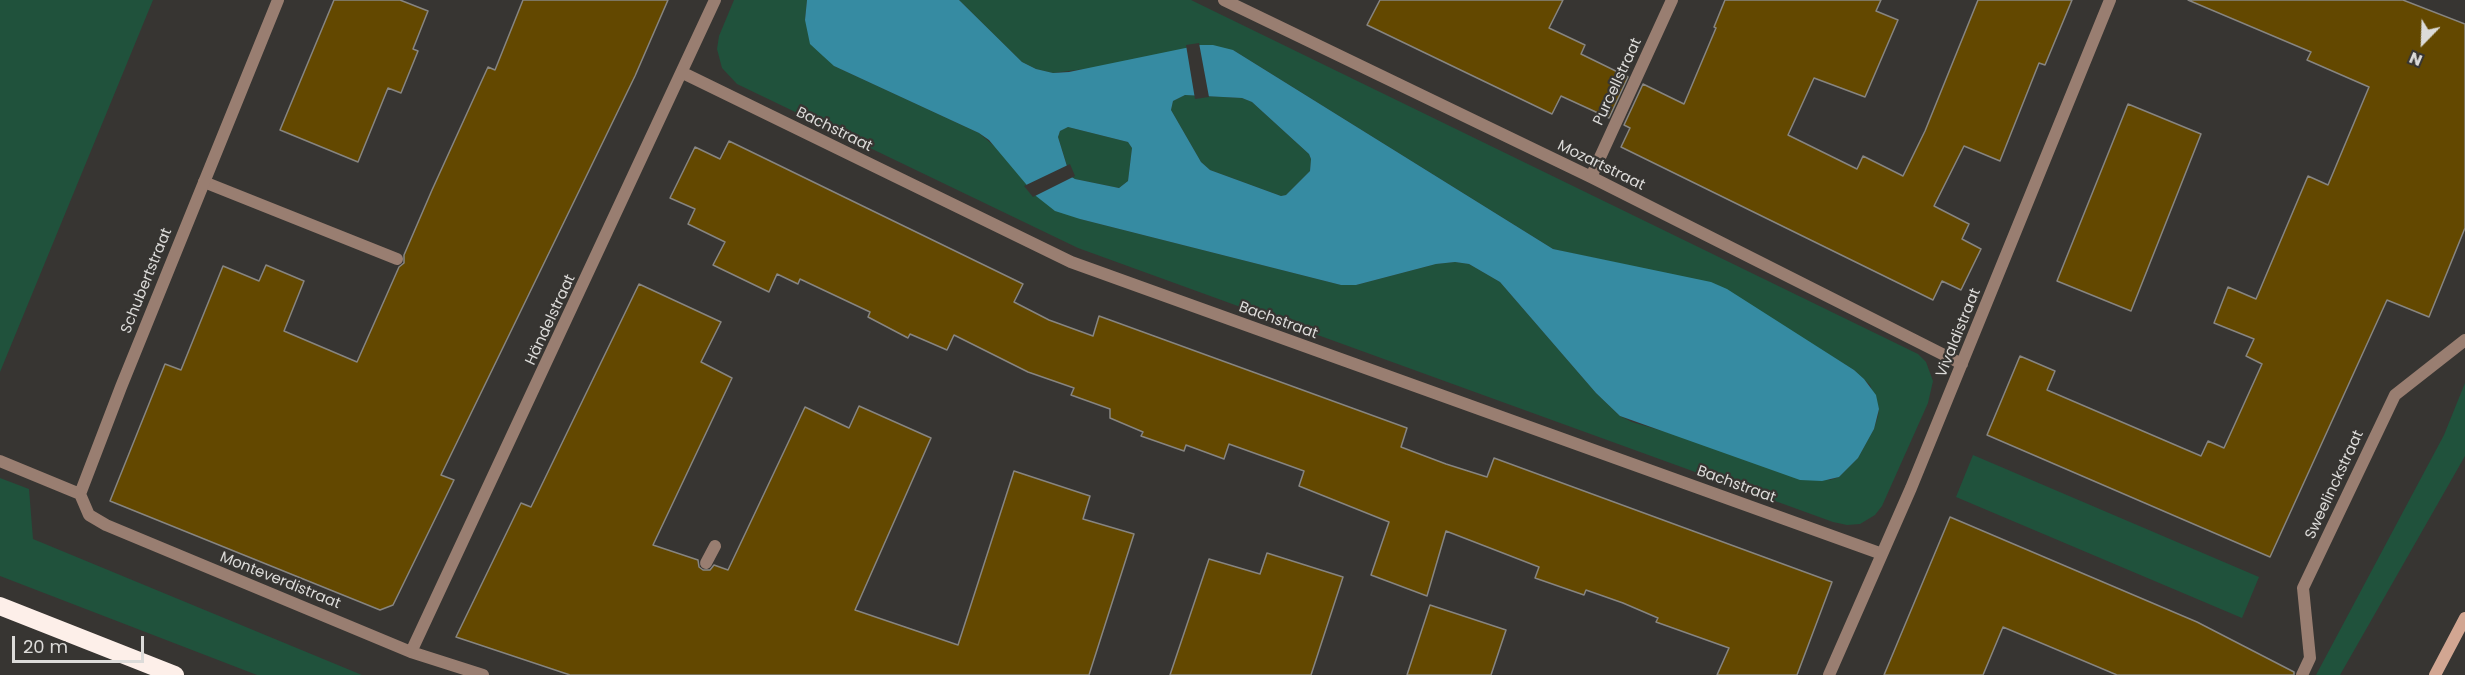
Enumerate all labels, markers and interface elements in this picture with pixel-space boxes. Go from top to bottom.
north arrow [2393,12,2453,72]
street label: Purcellstraat [1590,35,1646,129]
text: N [2406,46,2426,72]
street label: Bachstraat [793,104,875,156]
street label: Mozartstraat [1554,137,1648,195]
street label: Schubertstraat [118,226,176,336]
street label: Händelstraat [522,272,580,368]
street label: Vivaldistraat [1933,286,1985,380]
street label: Bachstraat [1236,298,1320,344]
street label: Sweelinckstraat [2302,428,2368,542]
street label: Bachstraat [1694,462,1778,508]
street label: Monteverdistraat [217,549,343,613]
scale bar [15,624,147,662]
text: 20 m [23,634,68,659]

